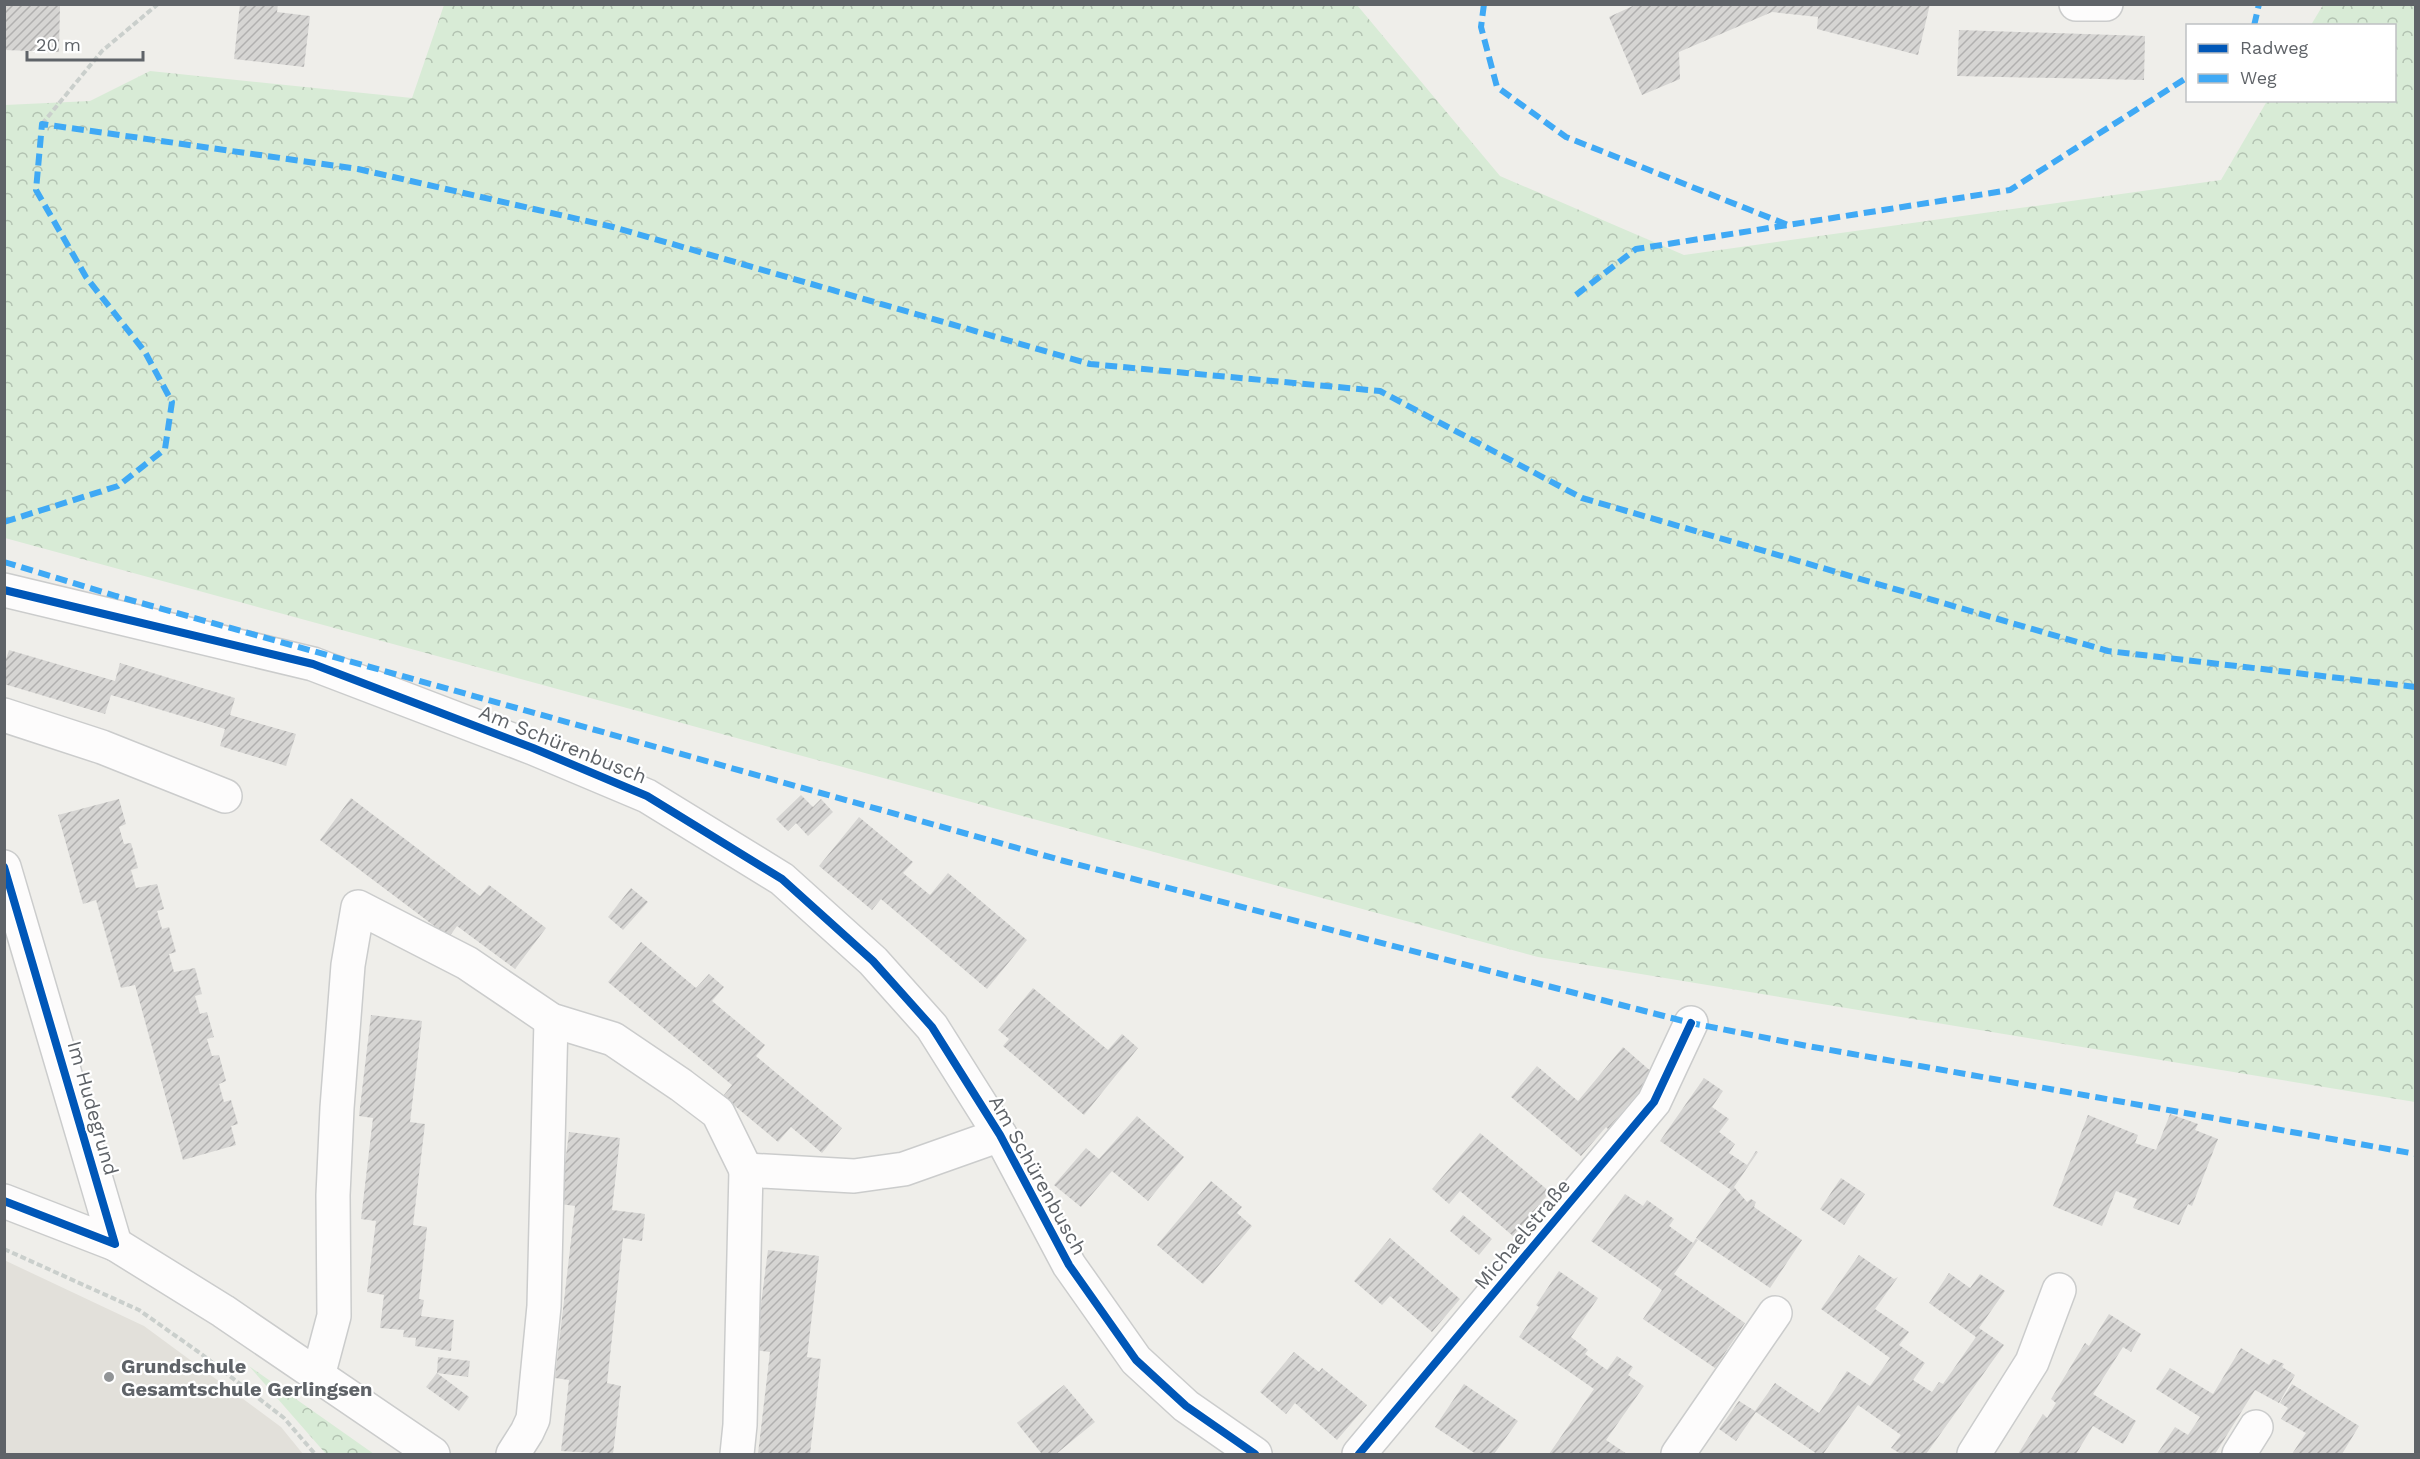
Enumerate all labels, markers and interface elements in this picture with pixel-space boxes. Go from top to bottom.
scale bar [27,24,142,62]
legend [2186,24,2396,102]
text: 20 m [36,34,81,55]
text: Radweg [2240,37,2309,58]
text: Weg [2240,67,2277,88]
street label: Am Schürenbusch [476,699,650,789]
street label: Im Hudegrund [62,1038,124,1178]
street label: Am Schürenbusch [984,1091,1092,1259]
street label: Michaelstraße [1469,1174,1575,1294]
place label: Grundschule Gesamtschule Gerlingsen [121,1354,373,1401]
marker: Grundschule Gesamtschule Gerlingsen [102,1370,116,1384]

